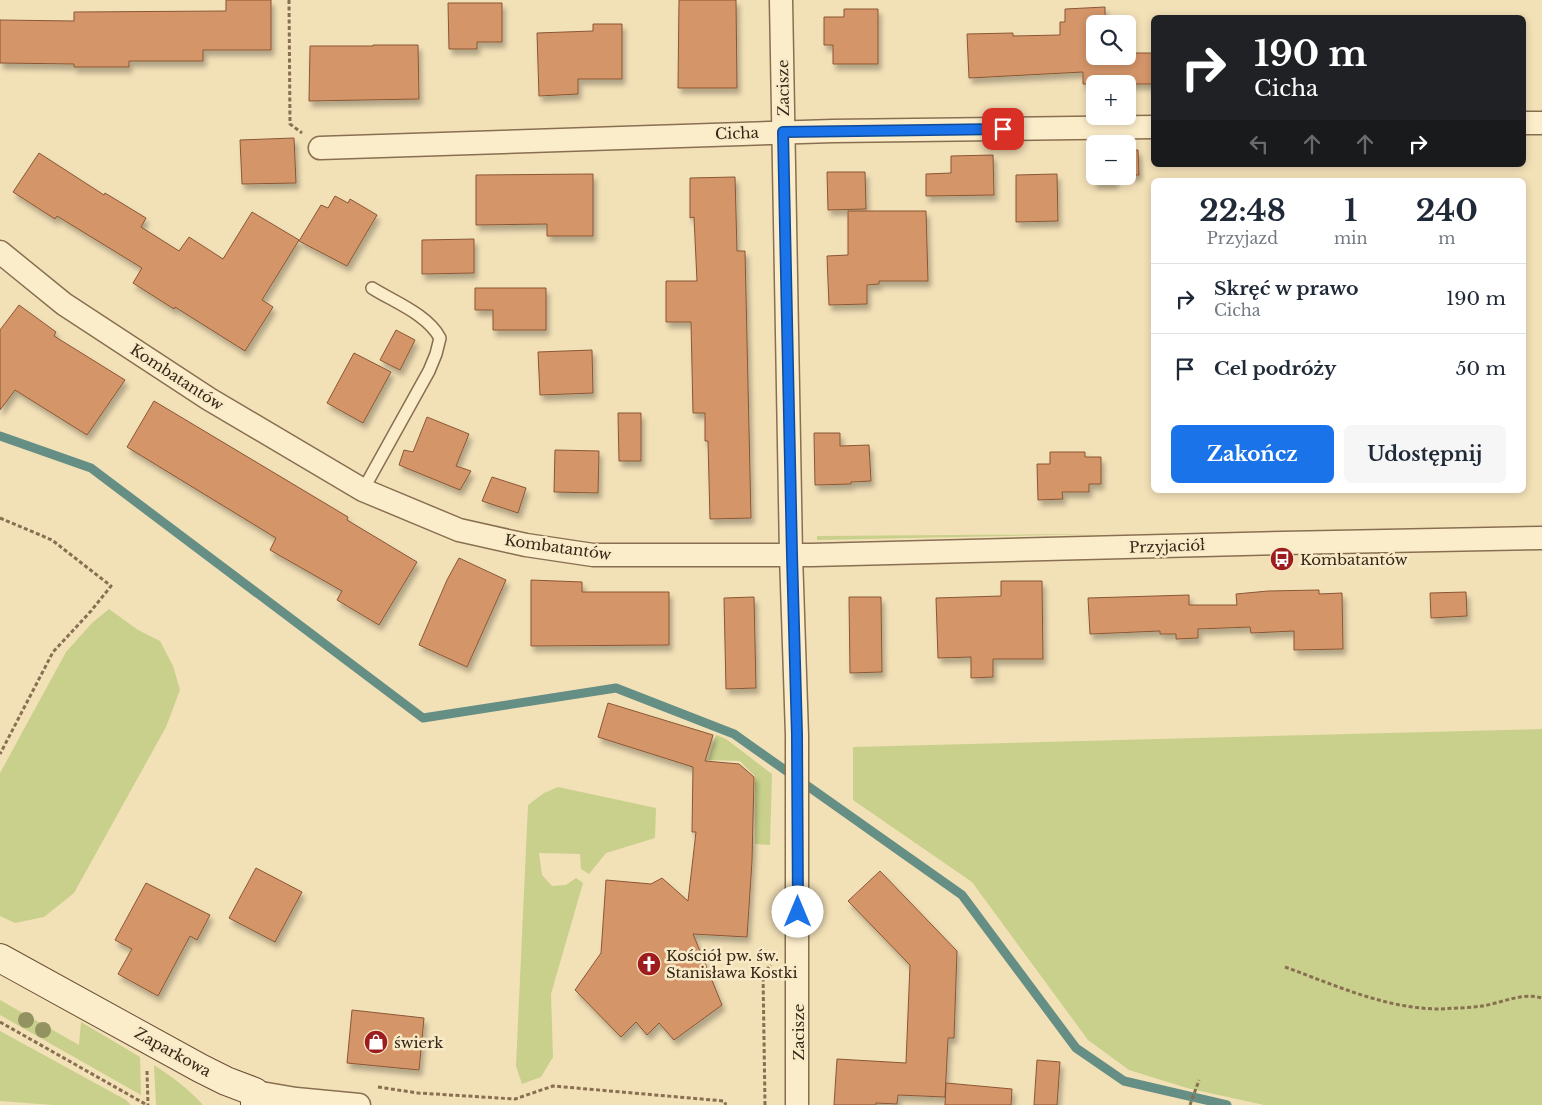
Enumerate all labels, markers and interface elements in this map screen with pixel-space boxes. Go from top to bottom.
map controls [1086,15,1136,185]
button: search [1086,15,1136,65]
text: 190 m [1254,32,1367,75]
icon: right [1171,35,1236,100]
street label: Zacisze [773,59,793,117]
button: + [1086,75,1136,125]
text: Cicha [1254,75,1318,102]
pin [982,108,1024,150]
icon: arrive [989,115,1017,143]
street label: Cicha [715,123,760,143]
icon: left [1245,130,1273,158]
icon: ahead [1298,130,1326,158]
icon: ahead [1351,130,1379,158]
icon: right [1404,130,1432,158]
button: − [1086,135,1136,185]
text: 22:48 [1199,192,1286,229]
text: 1 [1344,192,1357,229]
text: 240 [1416,192,1478,229]
text: Przyjazd [1207,228,1278,248]
text: min [1334,228,1368,248]
text: m [1438,228,1455,248]
text: Skręć w prawo [1214,277,1359,300]
icon: right [1171,285,1199,313]
text: 190 m [1446,287,1506,310]
text: Cicha [1214,300,1261,320]
street label: Kombatantów [127,340,227,414]
icon: arrive [1171,355,1199,383]
text: Cel podróży [1214,357,1336,380]
text: 50 m [1456,357,1506,380]
button: Zakończ [1171,425,1334,483]
button: Udostępnij [1344,425,1506,483]
street label: Kombatantów [503,530,613,564]
street label: Przyjaciół [1129,535,1205,557]
bus stop icon: Kombatantów [1269,546,1295,572]
place label: Kombatantów [1300,550,1408,569]
position arrow [771,885,823,937]
place label: Kościół pw. św. Stanisława Kostki [666,946,798,982]
church icon: Kościół pw. św. Stanisława Kostki [636,951,662,977]
street label: Zacisze [789,1004,808,1060]
street label: Zaparkowa [131,1023,215,1081]
shop icon: świerk [363,1029,389,1055]
place label: świerk [394,1033,444,1052]

